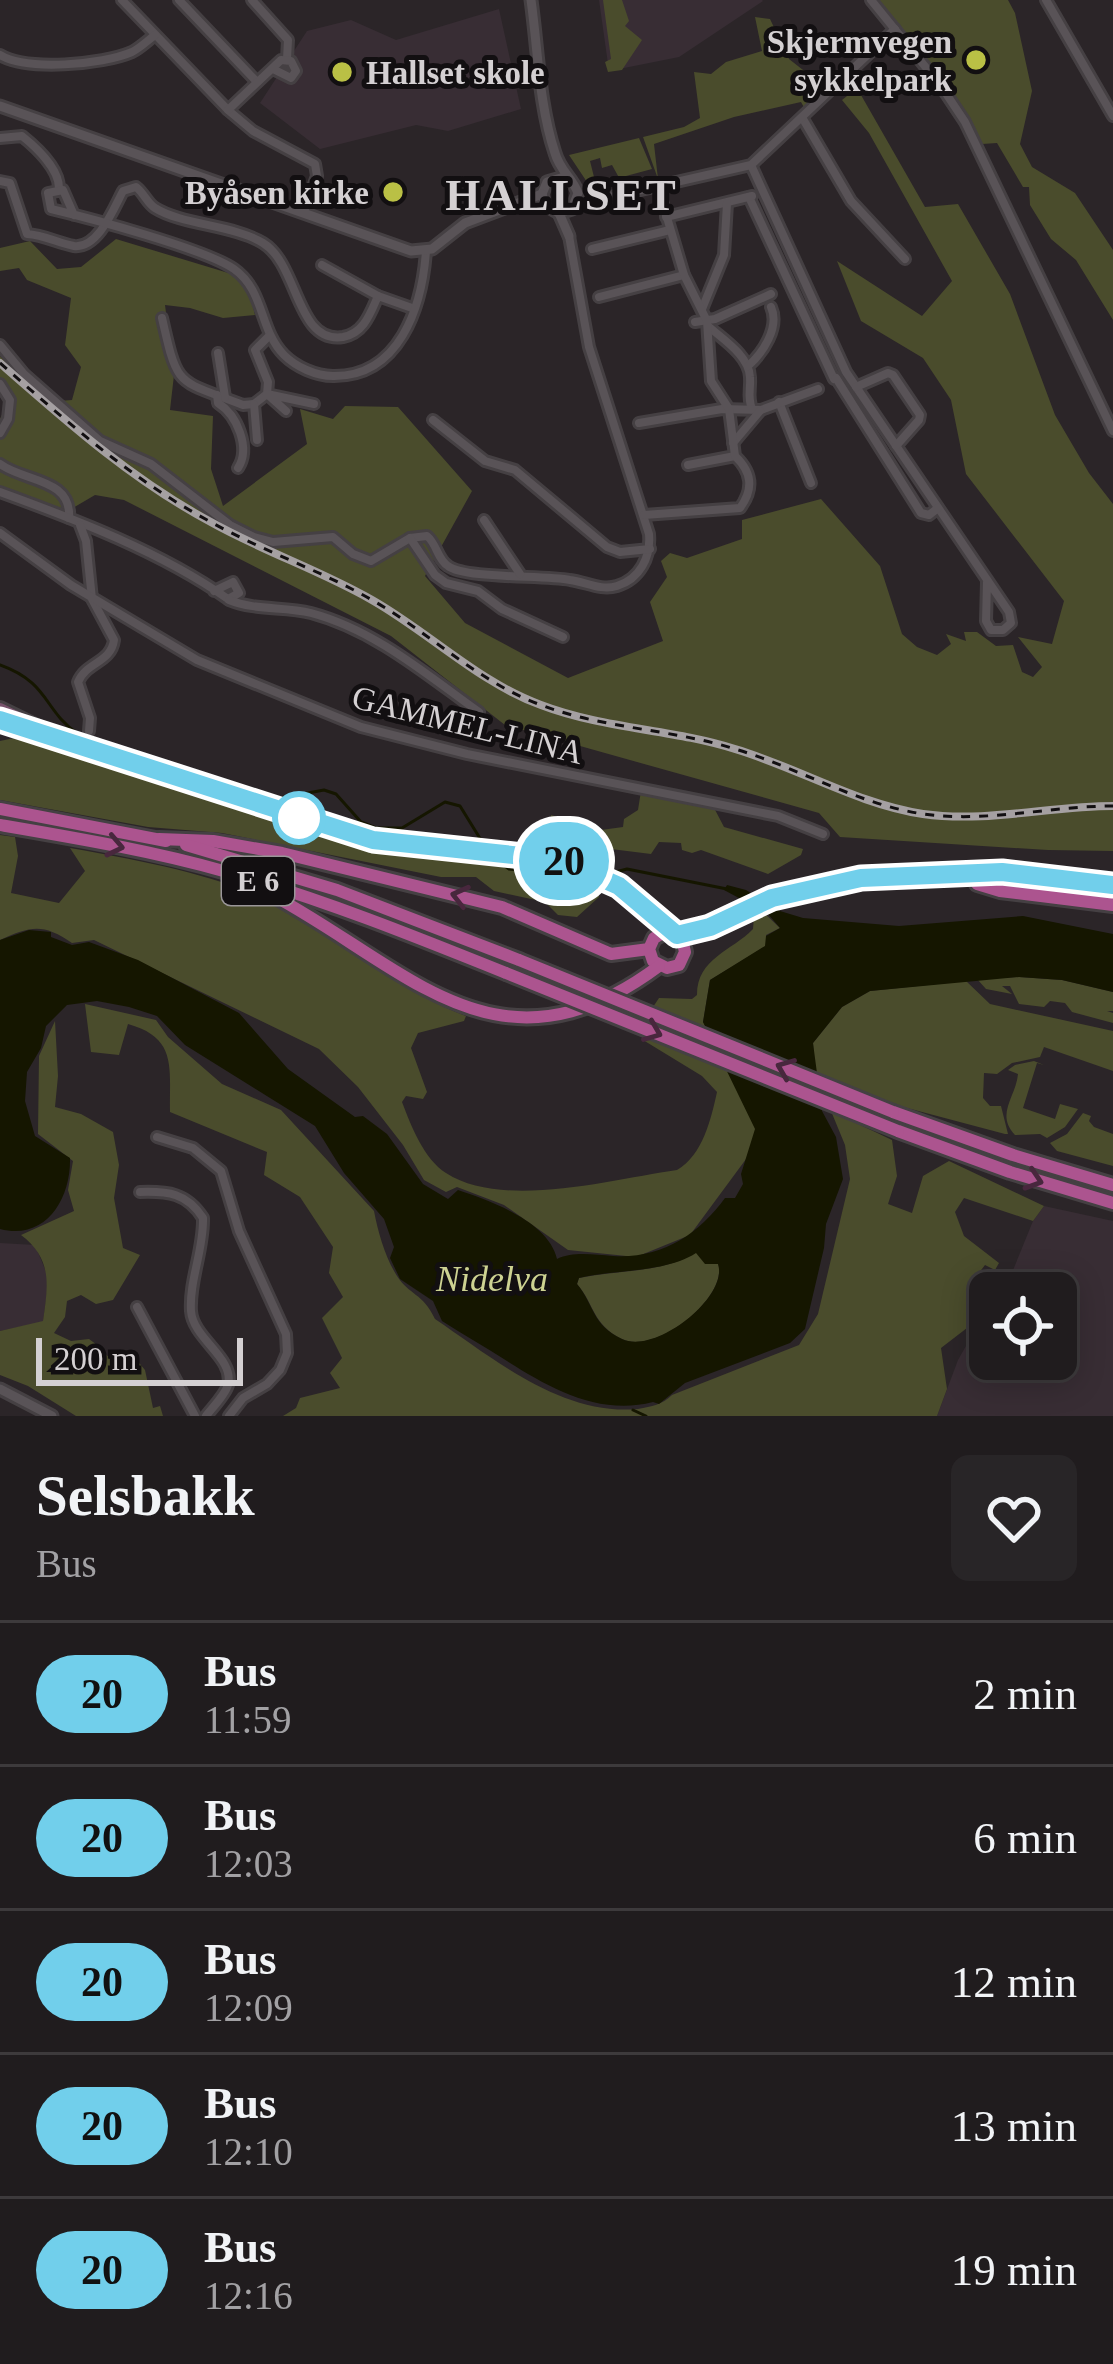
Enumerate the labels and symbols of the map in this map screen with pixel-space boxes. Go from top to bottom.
place label: Skjermvegen sykkelpark [767,24,953,98]
marker: Skjermvegen sykkelpark [963,47,989,73]
place label: Hallset skole [366,55,545,91]
marker: Hallset skole [329,59,355,85]
district label: HALLSET [445,170,679,220]
place label: Byåsen kirke [185,175,369,211]
marker: Byåsen kirke [380,179,406,205]
street label: GAMMEL-LINA [349,679,587,771]
unlabelled marker [274,793,324,843]
line badge: 20 [510,822,618,900]
one-way arrow [105,832,125,858]
road number: E 6 [222,857,294,905]
one-way arrow [450,885,471,910]
one-way arrow [642,1018,663,1043]
one-way arrow [775,1058,796,1082]
one-way arrow [1023,1166,1044,1191]
water label: Nidelva [435,1259,548,1299]
scale bar [36,1332,243,1385]

